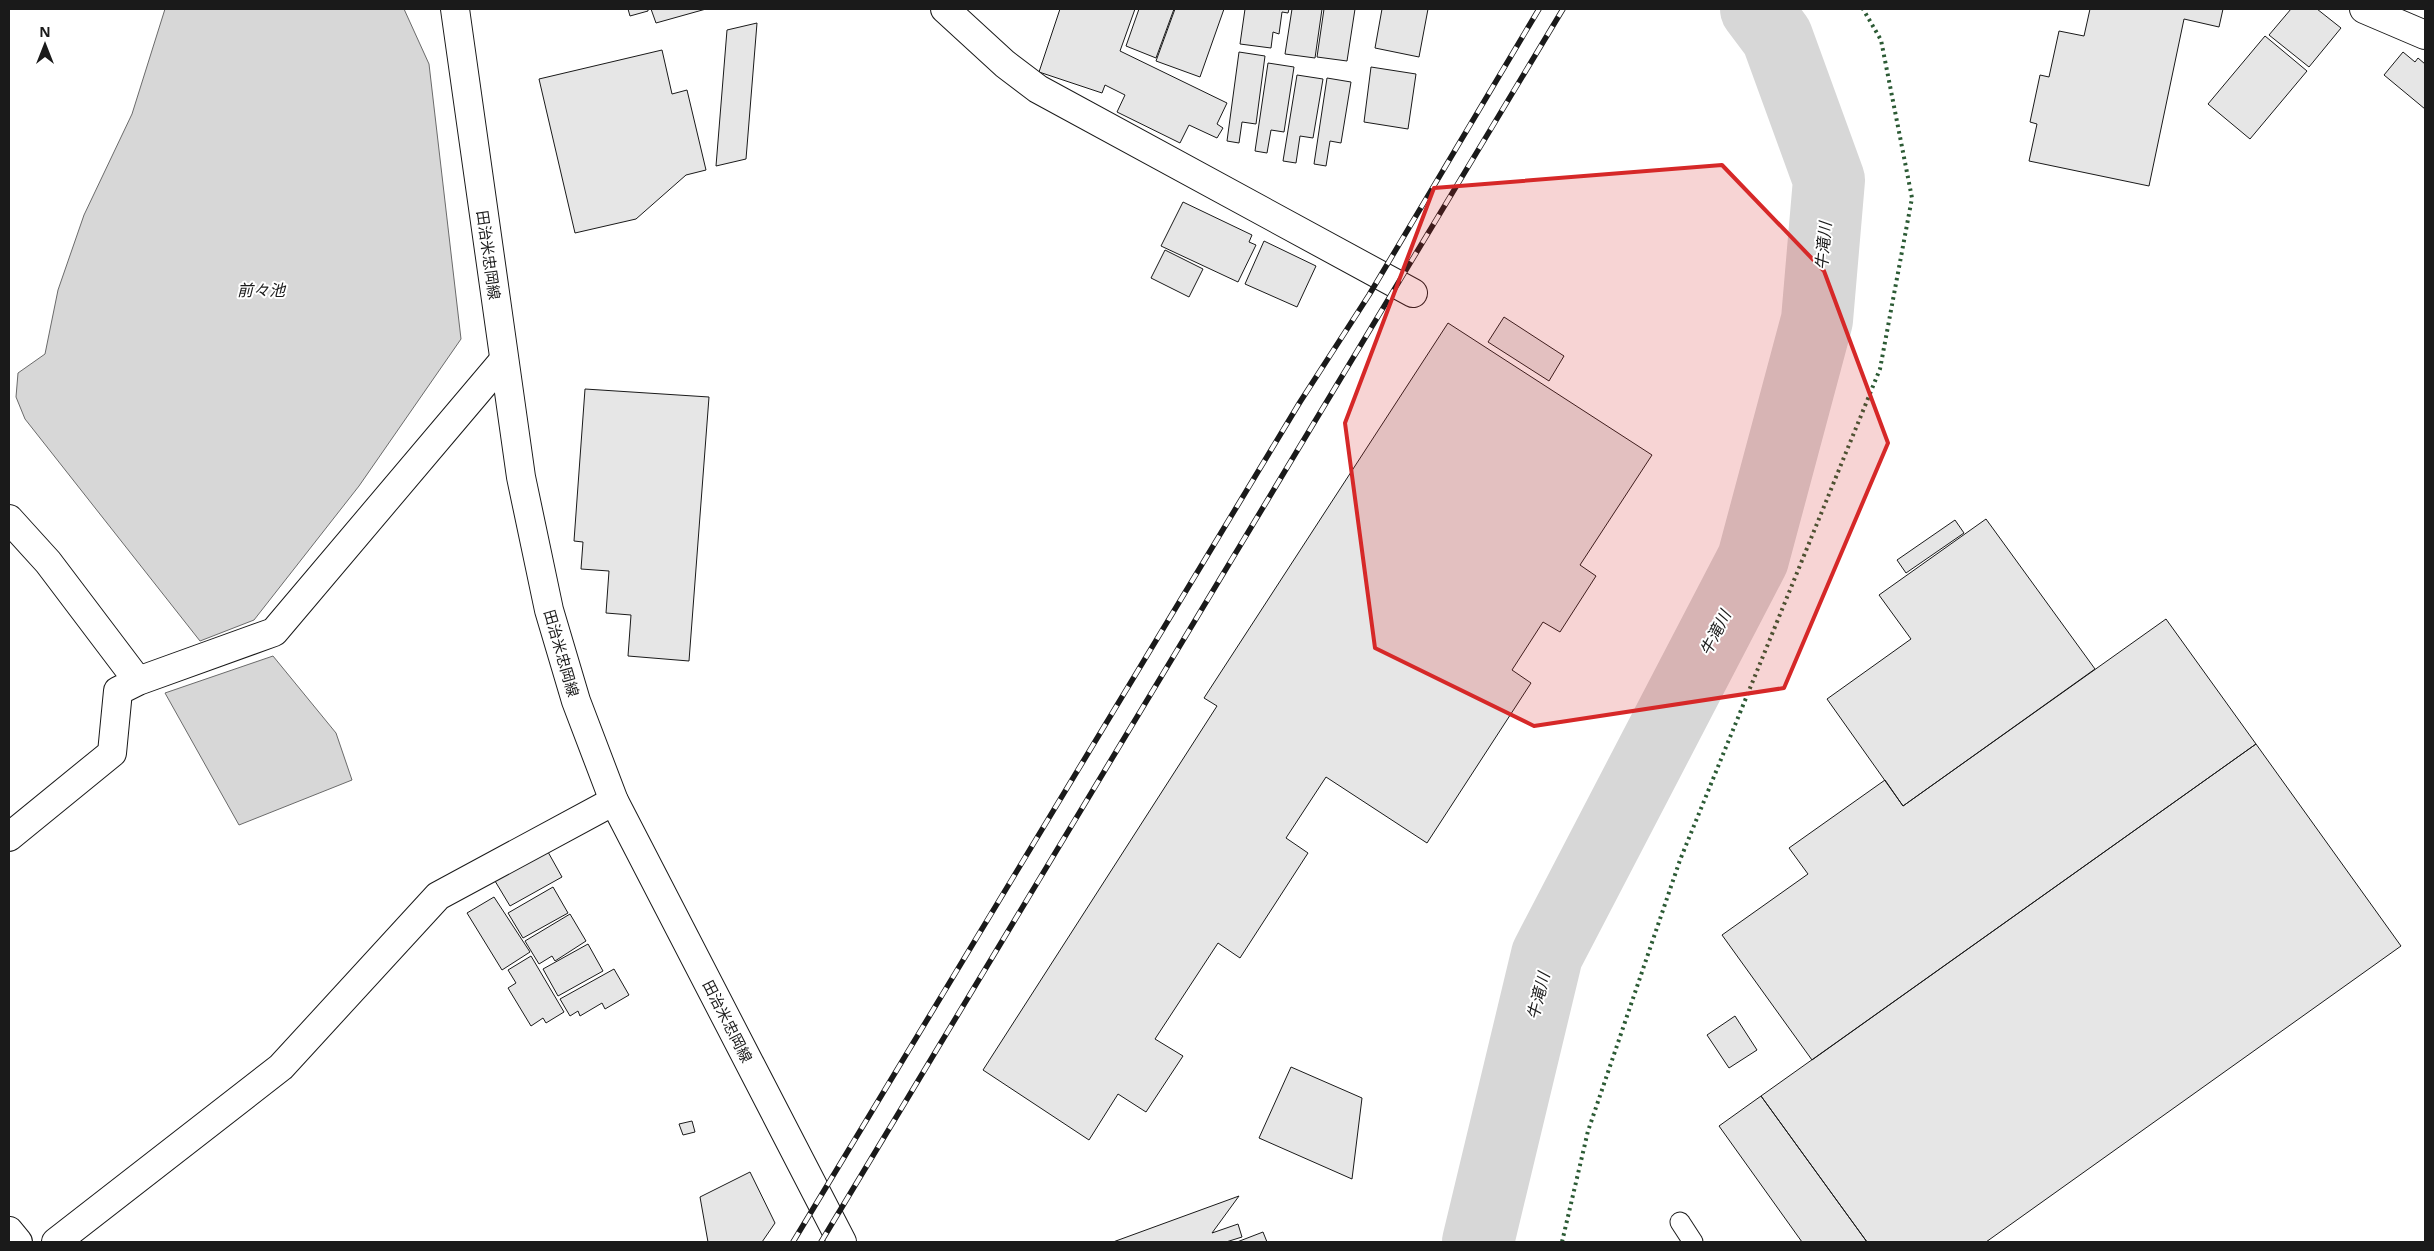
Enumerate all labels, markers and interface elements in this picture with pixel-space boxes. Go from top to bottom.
north arrow [20,20,70,70]
text: N [39,22,51,41]
street label: 田治米忠岡線 [473,209,505,301]
water label: 牛滝川 [1810,219,1836,271]
water label: 前々池 [237,279,287,301]
water label: 牛滝川 [1694,605,1737,659]
street label: 田治米忠岡線 [540,607,584,699]
water label: 牛滝川 [1522,968,1555,1022]
street label: 田治米忠岡線 [699,976,757,1066]

